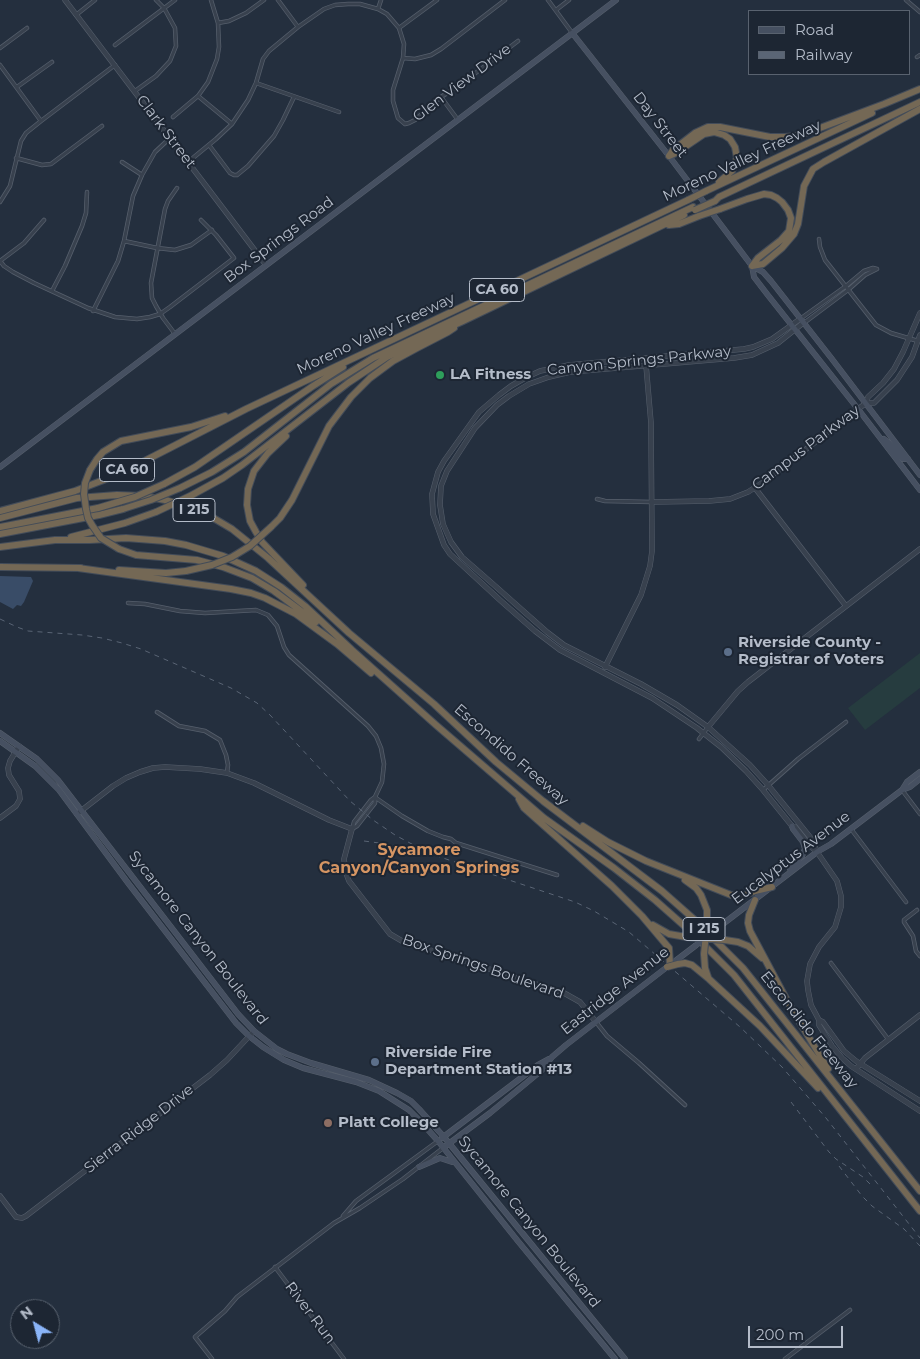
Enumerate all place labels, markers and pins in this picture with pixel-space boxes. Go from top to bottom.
place label: LA Fitness [450,366,531,384]
marker: LA Fitness [434,369,446,381]
place label: Riverside County - Registrar of Voters [738,634,884,669]
marker: Riverside County - Registrar of Voters [722,646,734,658]
place label: Riverside Fire Department Station #13 [385,1044,572,1079]
marker: Riverside Fire Department Station #13 [369,1056,381,1068]
place label: Platt College [338,1114,439,1132]
marker: Platt College [322,1117,334,1129]

